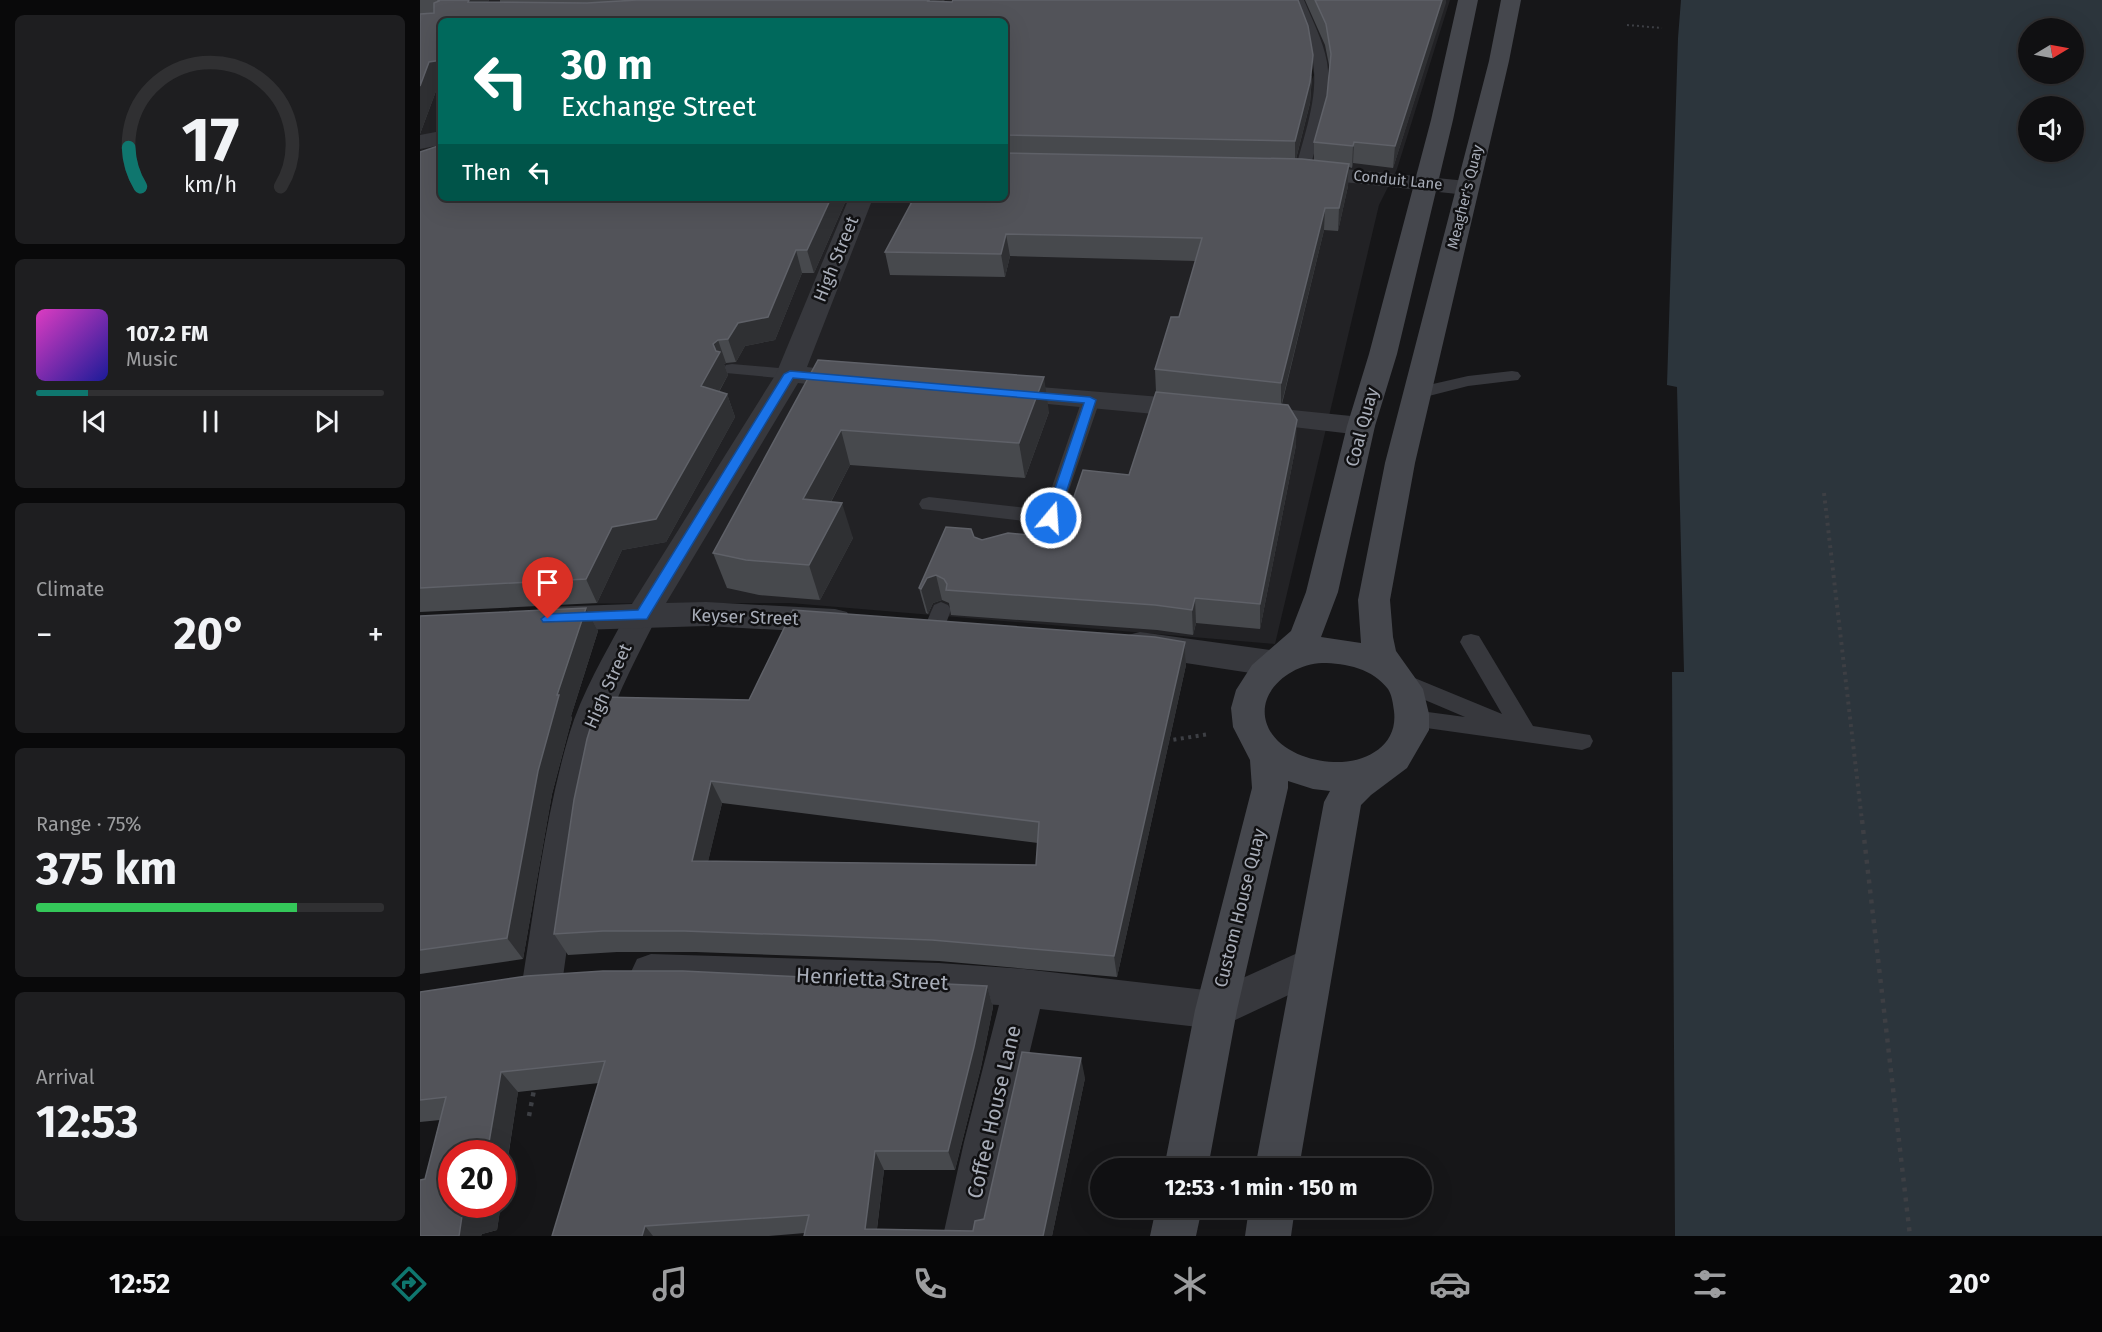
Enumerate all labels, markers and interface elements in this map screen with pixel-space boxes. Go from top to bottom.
north arrow [2018,18,2084,84]
map controls [2018,18,2084,162]
text: 30 m [561,40,653,90]
icon: left [462,42,540,120]
text: Exchange Street [561,91,756,123]
button: sound [2018,96,2084,162]
text: 17 [181,103,239,178]
street label: Meagher's Quay [1443,142,1487,251]
icon: left [523,156,556,189]
text: Then [462,159,511,186]
street label: Conduit Lane [1353,166,1443,194]
text: km/h [183,172,237,198]
street label: High Street [809,212,863,305]
text: 107.2 FM [126,320,208,347]
text: Music [126,347,178,371]
street label: Coal Quay [1341,385,1383,469]
icon: previous [78,405,111,438]
icon: pause [194,405,227,438]
icon: next [310,405,343,438]
position arrow [1019,486,1083,550]
pin [522,557,573,619]
icon: arrive [531,566,564,599]
text: Climate [36,577,104,601]
street label: Keyser Street [691,604,800,630]
text: 20° [173,607,247,661]
text: − [36,615,53,655]
text: + [368,615,384,655]
street label: High Street [579,640,637,732]
text: Range · 75% [36,812,142,836]
street label: Custom House Quay [1210,826,1270,990]
text: 375 km [36,842,177,896]
street label: Henrietta Street [795,962,949,996]
street label: Coffee House Lane [961,1023,1027,1201]
text: Arrival [36,1065,95,1089]
text: 12:53 [36,1095,138,1149]
speed limit sign: 20 [438,1140,516,1218]
text: 12:53 · 1 min · 150 m [1164,1174,1358,1201]
icon: directions [388,1263,430,1305]
icon: music [649,1263,691,1305]
icon: phone [909,1263,951,1305]
icon: climate [1169,1263,1211,1305]
icon: car [1429,1263,1471,1305]
icon: filters [1689,1263,1731,1305]
text: 12:52 [109,1268,170,1300]
text: 20° [1949,1268,1993,1300]

